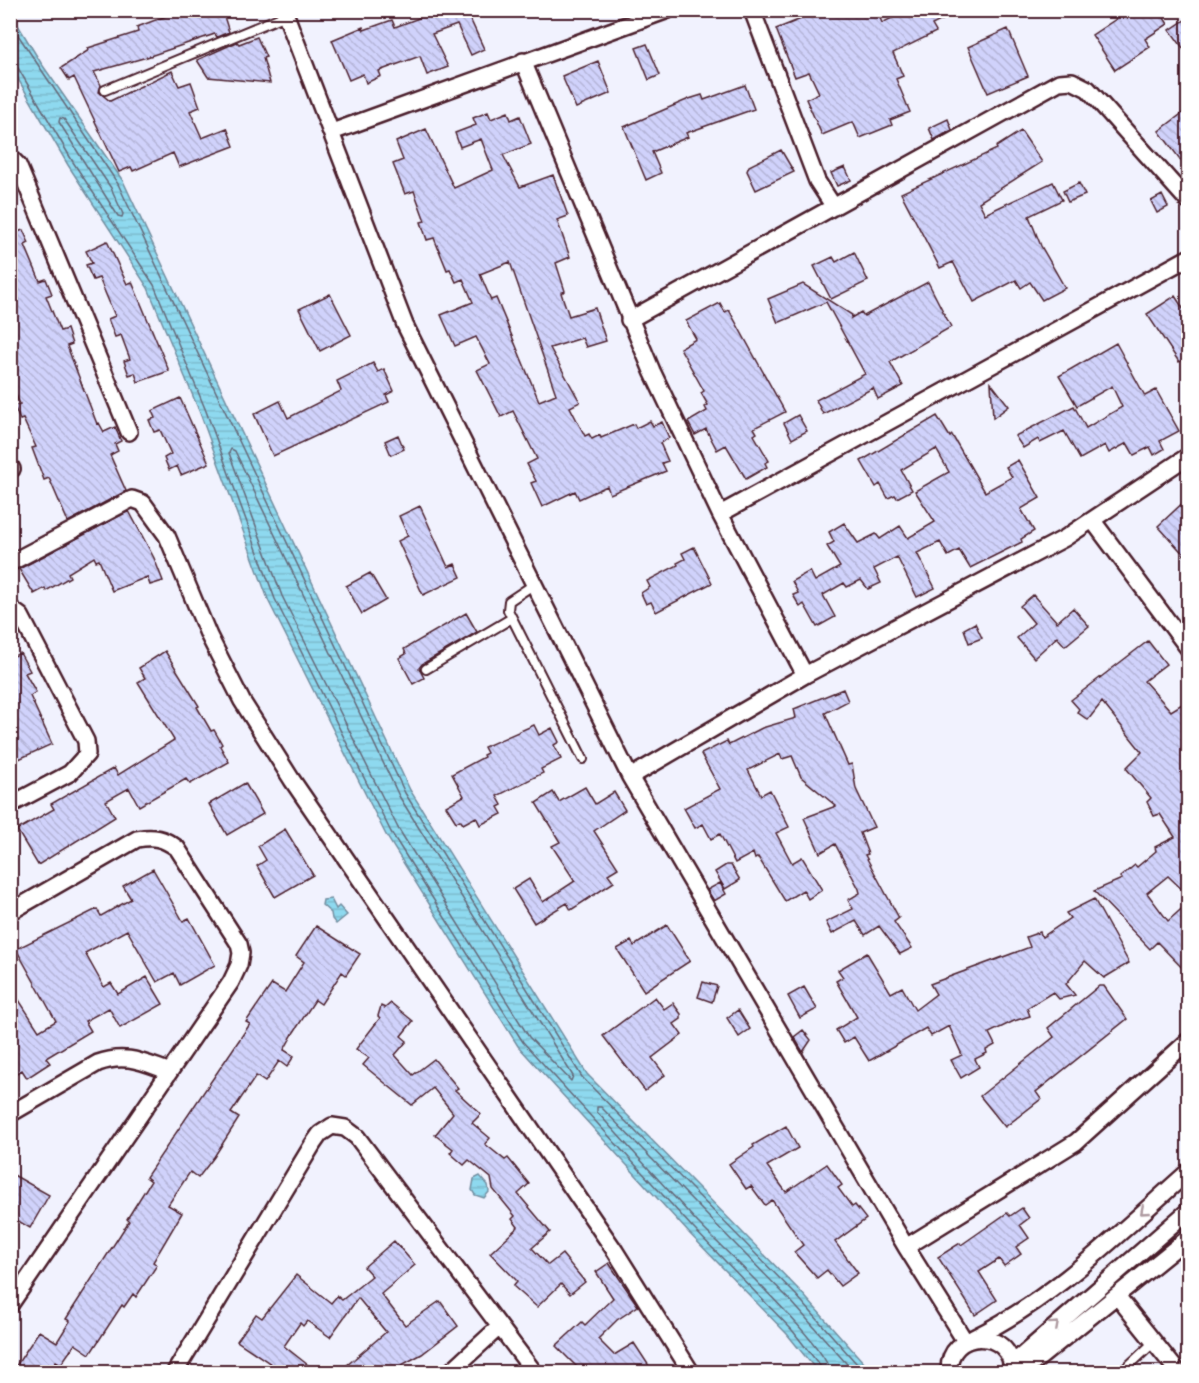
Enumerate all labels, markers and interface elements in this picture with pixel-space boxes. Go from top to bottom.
one-way arrow [1141,1204,1151,1215]
one-way arrow [1048,1321,1059,1332]

